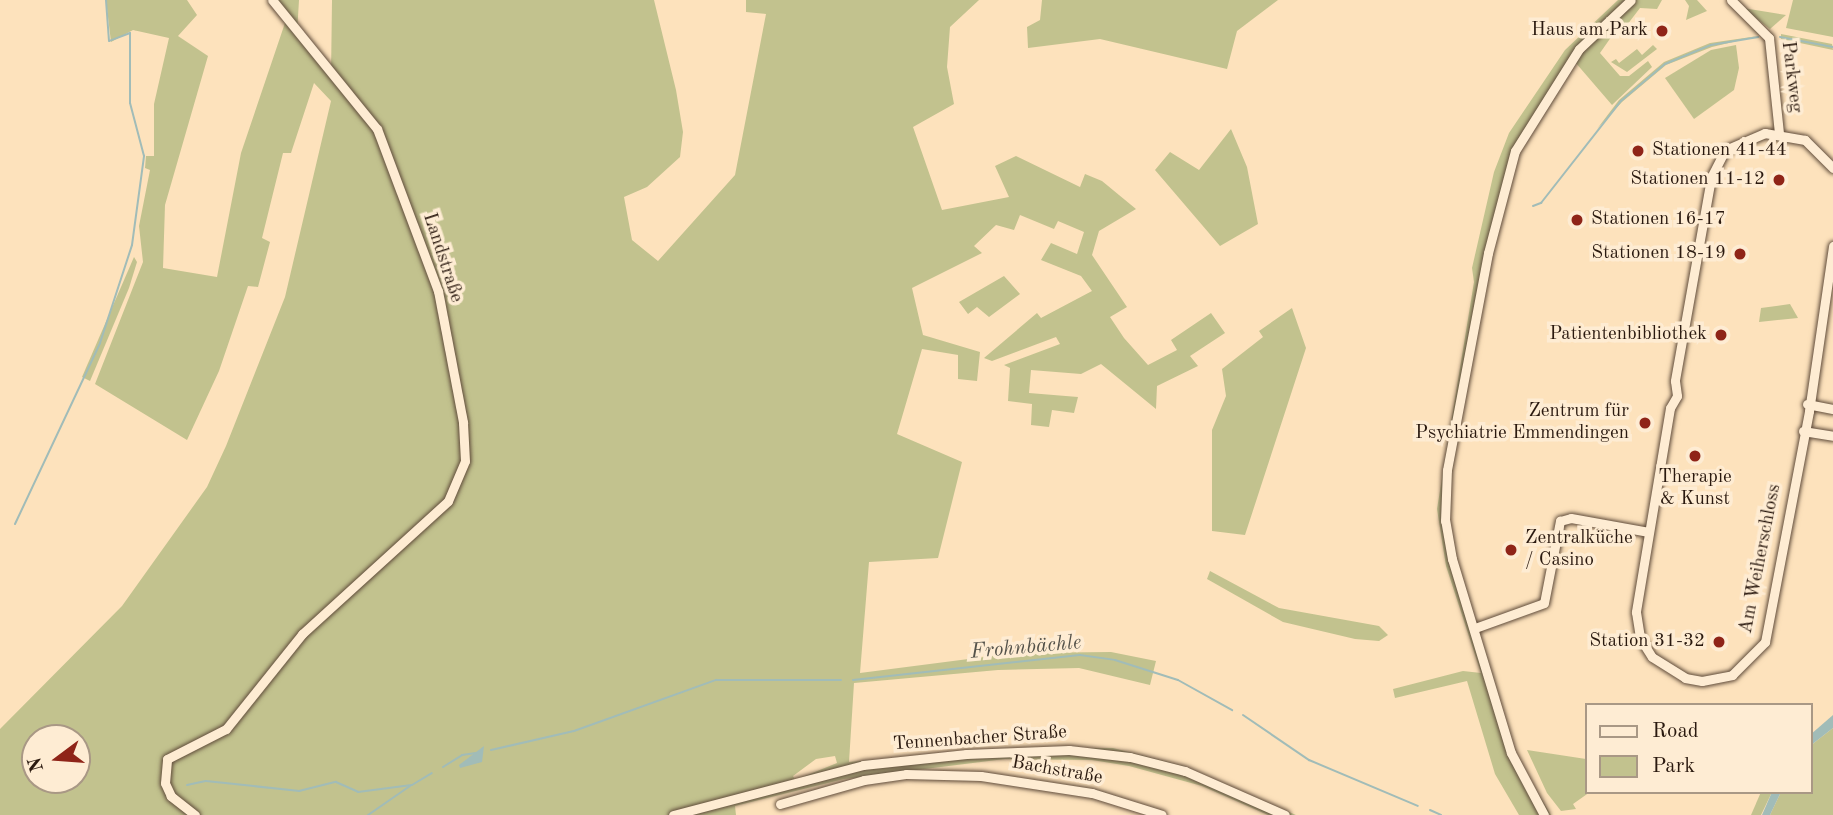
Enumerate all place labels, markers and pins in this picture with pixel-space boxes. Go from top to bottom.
place label: Haus am Park [1531,20,1648,42]
marker: Haus am Park [1654,23,1670,39]
place label: Stationen 41-44 [1652,140,1787,162]
marker: Stationen 41-44 [1630,143,1646,159]
place label: Stationen 11-12 [1630,169,1765,191]
marker: Stationen 11-12 [1771,172,1787,188]
place label: Stationen 16-17 [1591,209,1726,231]
marker: Stationen 16-17 [1569,212,1585,228]
place label: Stationen 18-19 [1591,243,1726,265]
marker: Stationen 18-19 [1732,246,1748,262]
place label: Patientenbibliothek [1549,324,1707,346]
marker: Patientenbibliothek [1713,327,1729,343]
place label: Zentrum für Psychiatrie Emmendingen [1415,401,1629,445]
marker: Zentrum für Psychiatrie Emmendingen [1635,413,1655,433]
marker: Therapie & Kunst [1687,448,1703,464]
place label: Therapie & Kunst [1658,467,1732,511]
place label: Zentralküche / Casino [1525,528,1633,572]
marker: Zentralküche / Casino [1503,542,1519,558]
place label: Station 31-32 [1589,631,1705,653]
marker: Station 31-32 [1711,634,1727,650]

